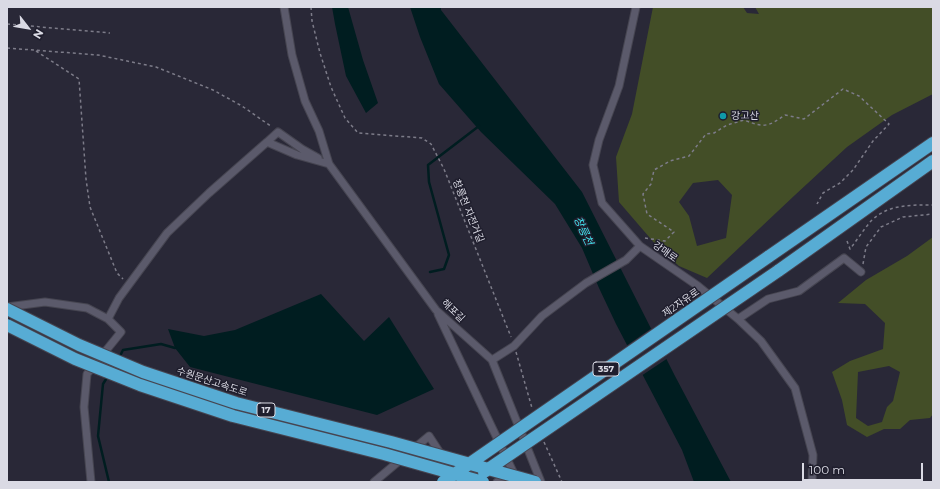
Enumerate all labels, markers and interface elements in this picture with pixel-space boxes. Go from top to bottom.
north arrow [8,8,48,48]
text: N [30,27,47,42]
place label: 강고산 [731,110,759,122]
marker: 강고산 [718,111,728,121]
street label: 창릉천 자전거길 [450,178,486,244]
water label: 창릉천 [571,214,595,248]
street label: 강매로 [650,239,680,265]
street label: 제2자유로 [660,286,702,320]
street label: 해포길 [439,297,467,325]
road number: 357 [593,362,619,376]
street label: 수원문산고속도로 [175,365,249,399]
road number: 17 [257,403,275,417]
scale bar [804,455,925,481]
text: 100 m [809,462,845,477]

